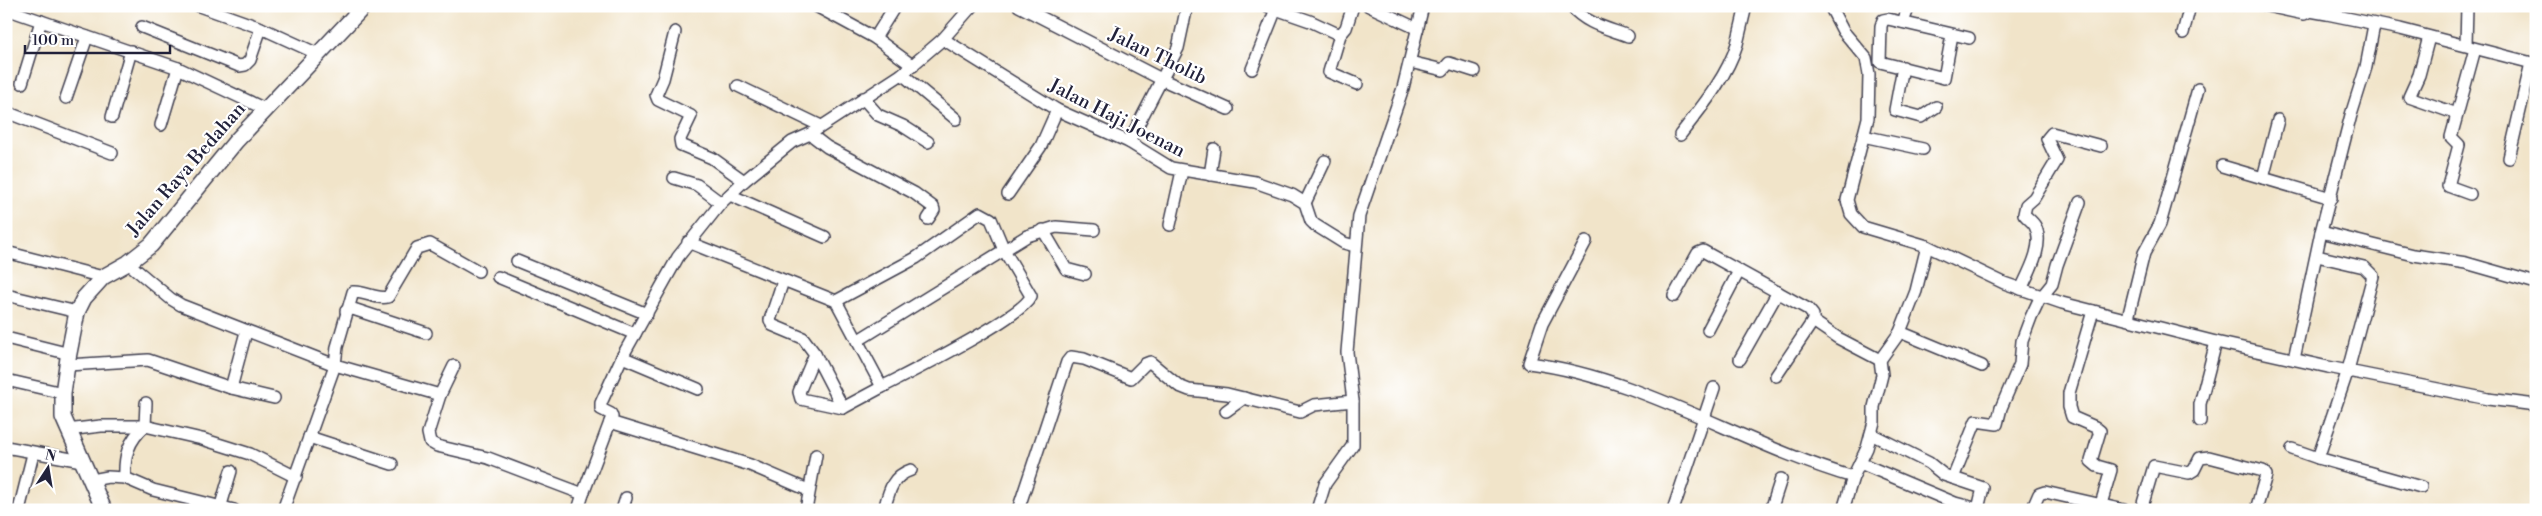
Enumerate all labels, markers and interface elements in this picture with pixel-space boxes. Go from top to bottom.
scale bar [25,22,170,54]
street label: Jalan Tholib [1104,22,1211,90]
text: 100 m [32,31,74,50]
street label: Jalan Haji Joenan [1044,73,1189,163]
street label: Jalan Raya Bedahan [121,97,251,242]
north arrow [22,444,72,494]
text: N [43,446,58,466]

